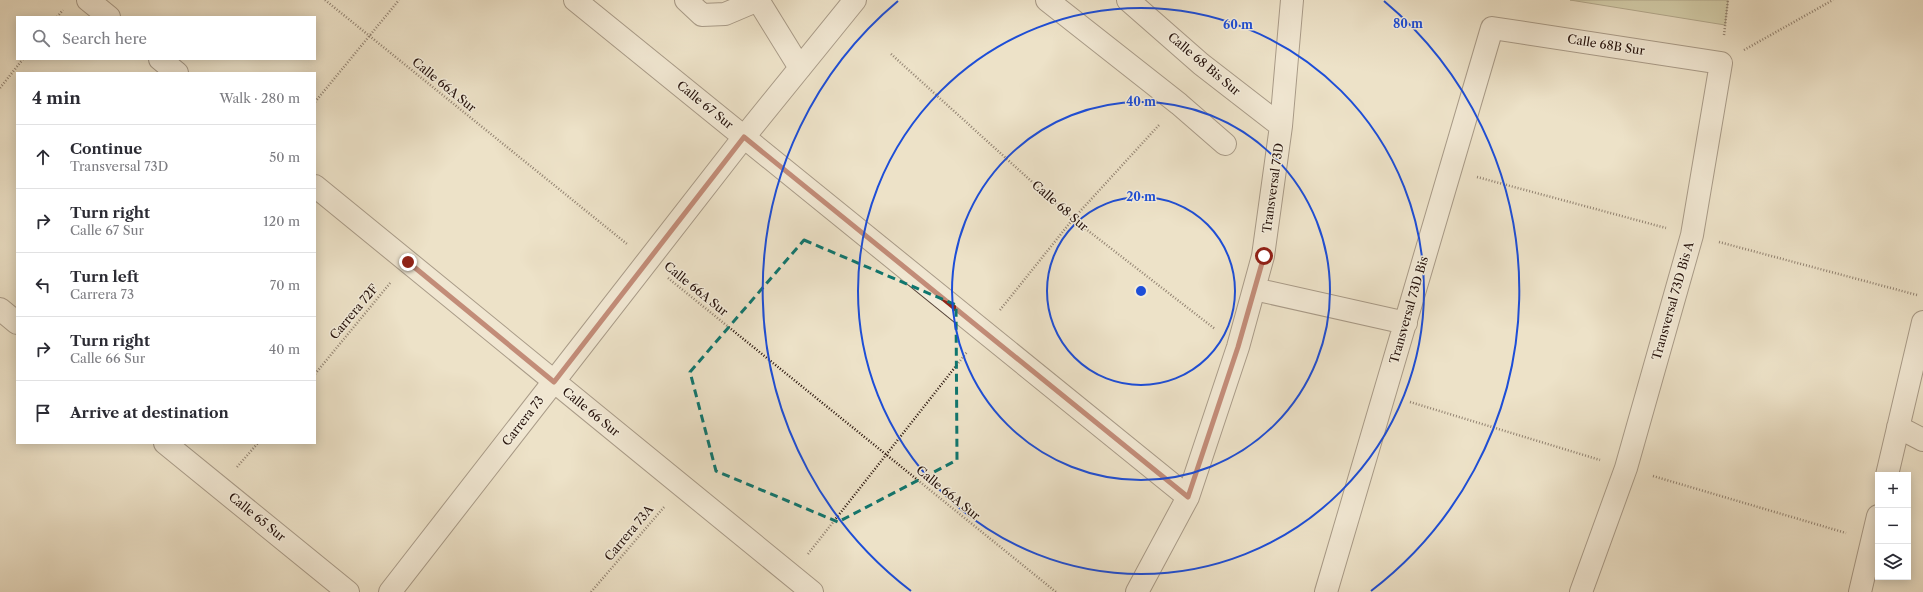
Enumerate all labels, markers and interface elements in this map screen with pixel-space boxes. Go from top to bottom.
search box [16,16,316,60]
text: 80 m [1393,16,1423,31]
text: 60 m [1223,17,1253,32]
icon: search [30,27,52,49]
text: Search here [62,29,147,48]
street label: Calle 68 Bis Sur [1165,29,1244,98]
street label: Calle 68B Sur [1566,31,1646,58]
street label: Calle 66A Sur [409,54,479,115]
street label: Calle 67 Sur [674,77,737,132]
text: 4 min [32,88,81,108]
text: Walk · 280 m [219,90,300,106]
text: 40 m [1126,94,1156,109]
text: Continue [70,139,142,158]
street label: Transversal 73D [1259,142,1286,234]
icon: ahead [32,146,54,168]
text: 50 m [269,149,300,165]
text: Transversal 73D [70,158,168,174]
street label: Calle 68 Sur [1029,177,1092,234]
text: 20 m [1126,189,1156,204]
text: Turn right [70,203,150,222]
icon: right [32,210,54,232]
text: 120 m [263,213,300,229]
text: Calle 67 Sur [70,222,144,238]
street label: Transversal 73D Bis A [1648,239,1697,362]
route start [1255,247,1273,265]
route end [399,253,417,271]
street label: Transversal 73D Bis [1386,254,1431,365]
street label: Calle 66A Sur [661,258,731,319]
text: Turn left [70,267,139,286]
icon: left [32,274,54,296]
text: 70 m [270,277,300,293]
street label: Carrera 72F [326,281,381,342]
centre of rings [1134,284,1148,298]
text: Carrera 73 [70,286,134,302]
text: Turn right [70,331,150,350]
icon: right [32,338,54,360]
text: 40 m [269,341,300,357]
text: Calle 66 Sur [70,350,145,366]
street label: Calle 66 Sur [560,384,623,439]
street label: Carrera 73 [498,393,547,449]
icon: arrive [32,402,54,424]
text: Arrive at destination [70,403,229,422]
street label: Calle 66A Sur [913,462,983,523]
map controls [1875,472,1911,580]
button: + [1875,472,1911,508]
street label: Calle 65 Sur [226,489,289,544]
street label: Carrera 73A [601,501,657,564]
button: − [1875,508,1911,544]
button: layers [1875,544,1911,580]

